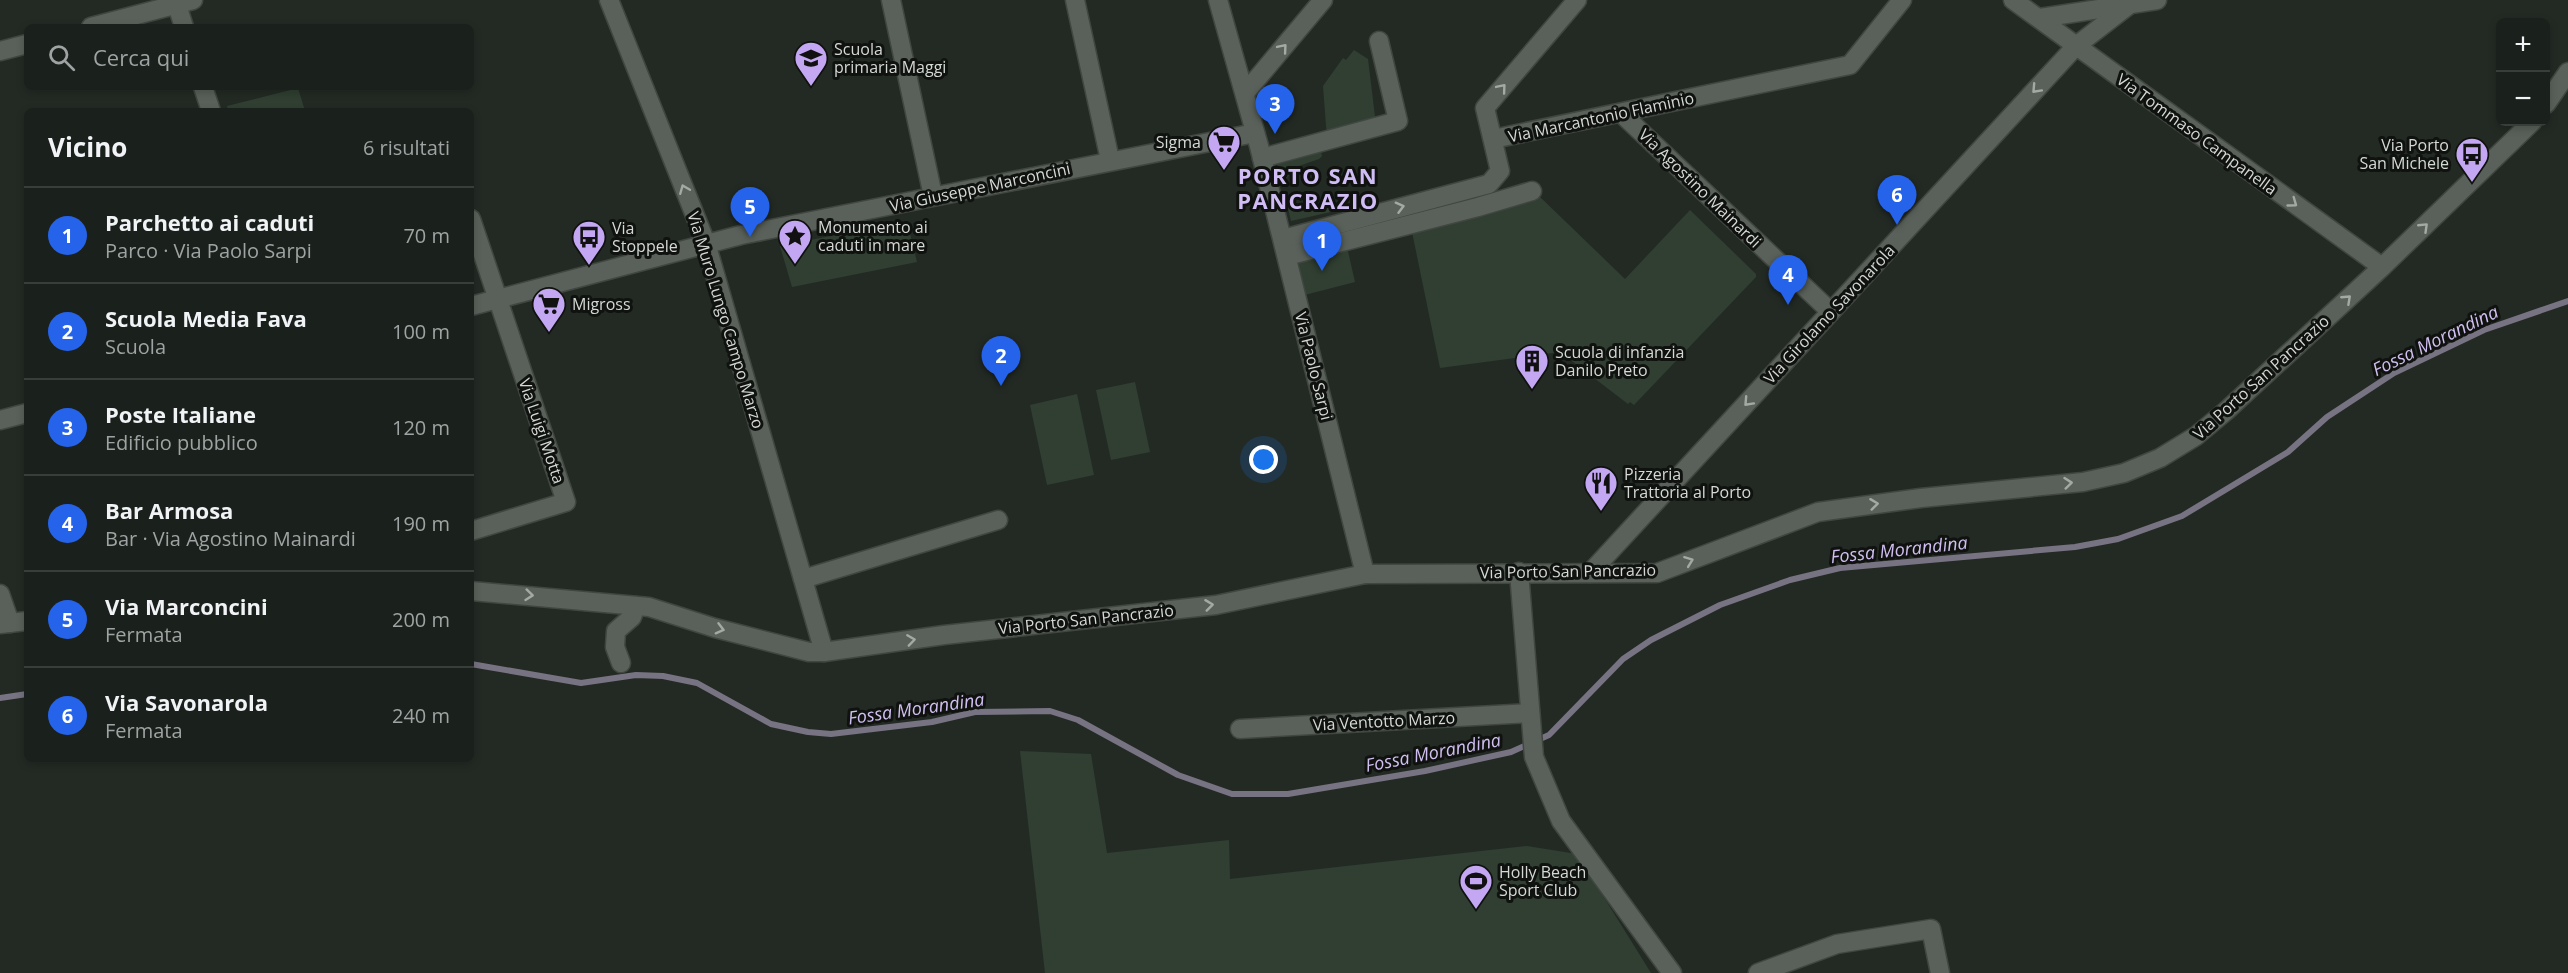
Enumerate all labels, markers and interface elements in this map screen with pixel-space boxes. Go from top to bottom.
map controls [2496,18,2550,126]
button: + [2496,18,2550,72]
search box [24,24,474,90]
place label: Scuola primaria Maggi [834,38,946,78]
school or university icon: Scuola primaria Maggi [793,40,829,87]
icon: search [45,41,78,74]
text: Cerca qui [93,42,189,72]
one-way arrow [1276,44,1287,55]
street label: Via Tommaso Campanella [2112,68,2282,200]
button: − [2496,72,2550,126]
one-way arrow [2032,82,2043,93]
pin: 3 [1256,84,1294,134]
one-way arrow [1495,84,1506,95]
street label: Via Marcantonio Flaminio [1506,87,1696,147]
supermarket icon: Sigma [1206,124,1242,171]
street label: Via Agostino Mainardi [1634,124,1766,252]
text: Vicino [48,129,127,165]
place label: Sigma [1156,131,1201,153]
text: 6 risultati [363,134,450,161]
place label: Via Porto San Michele [2359,134,2449,174]
bus stop icon: Via Porto San Michele [2454,136,2490,183]
street label: Via Giuseppe Marconcini [888,157,1072,217]
district label: PORTO SAN PANCRAZIO [1237,160,1379,215]
pin: 6 [1878,176,1916,225]
one-way arrow [679,184,691,195]
pin: 5 [730,188,770,237]
one-way arrow [2287,196,2298,207]
one-way arrow [1395,202,1405,215]
text: Parchetto ai caduti [105,207,314,237]
street label: Via Muro Lungo Campo Marzo [682,209,770,431]
place label: Monumento ai caduti in mare [818,216,928,256]
place label: Via Stoppele [612,217,678,257]
place icon: Monumento ai caduti in mare [777,218,813,265]
bus stop icon: Via Stoppele [571,219,607,266]
text: 1 [62,222,73,249]
text: 70 m [403,222,450,249]
pin: 1 [1302,222,1342,271]
one-way arrow [2416,223,2427,234]
text: Parco · Via Paolo Sarpi [105,237,312,264]
street label: Via Girolamo Savonarola [1759,240,1899,388]
pin: 4 [1768,256,1808,305]
supermarket icon: Migross [531,286,567,333]
place label: Migross [572,293,631,315]
one-way arrow [2341,295,2351,306]
water label: Fossa Morandina [2368,299,2502,381]
text: Scuola Media Fava [105,303,307,333]
street label: Via Paolo Sarpi [1290,310,1338,422]
street label: Via Porto San Pancrazio [2188,310,2334,444]
text: 2 [62,318,73,345]
text: 100 m [392,318,450,345]
text: Scuola [105,333,166,360]
pin: 2 [982,336,1020,386]
place label: Scuola di infanzia Danilo Preto [1555,341,1684,381]
building icon: Scuola di infanzia Danilo Preto [1514,343,1550,390]
street label: Via Luigi Motta [514,375,570,487]
one-way arrow [1744,396,1755,406]
text: Poste Italiane [105,399,256,429]
text: 3 [62,414,73,441]
text: 120 m [392,414,450,441]
text: Edificio pubblico [105,429,258,456]
your location [1249,445,1278,474]
place label: Pizzeria Trattoria al Porto [1624,463,1751,503]
restaurant icon: Pizzeria Trattoria al Porto [1583,465,1619,512]
one-way arrow [2064,478,2073,490]
text: Bar Armosa [105,495,233,525]
one-way arrow [1870,499,1879,511]
text: 4 [62,510,73,537]
text: 190 m [392,510,450,537]
text: Bar · Via Agostino Mainardi [105,525,356,552]
water label: Fossa Morandina [1829,530,1969,568]
one-way arrow [1683,555,1693,568]
street label: Via Porto San Pancrazio [1480,558,1656,584]
one-way arrow [525,588,534,601]
text: Via Marconcini [105,591,268,621]
street label: Via Porto San Pancrazio [997,599,1175,639]
one-way arrow [1205,600,1214,612]
text: 5 [62,606,73,633]
text: 200 m [392,606,450,633]
text: Fermata [105,621,183,648]
one-way arrow [715,622,725,635]
one-way arrow [907,634,916,646]
text: Via Savonarola [105,687,268,717]
water label: Fossa Morandina [846,687,986,729]
text: 6 [62,702,73,729]
text: 240 m [392,702,450,729]
street label: Via Ventotto Marzo [1312,706,1456,736]
text: Fermata [105,717,183,744]
water label: Fossa Morandina [1363,727,1503,777]
place label: Holly Beach Sport Club [1499,861,1586,901]
sports icon: Holly Beach Sport Club [1458,863,1494,910]

